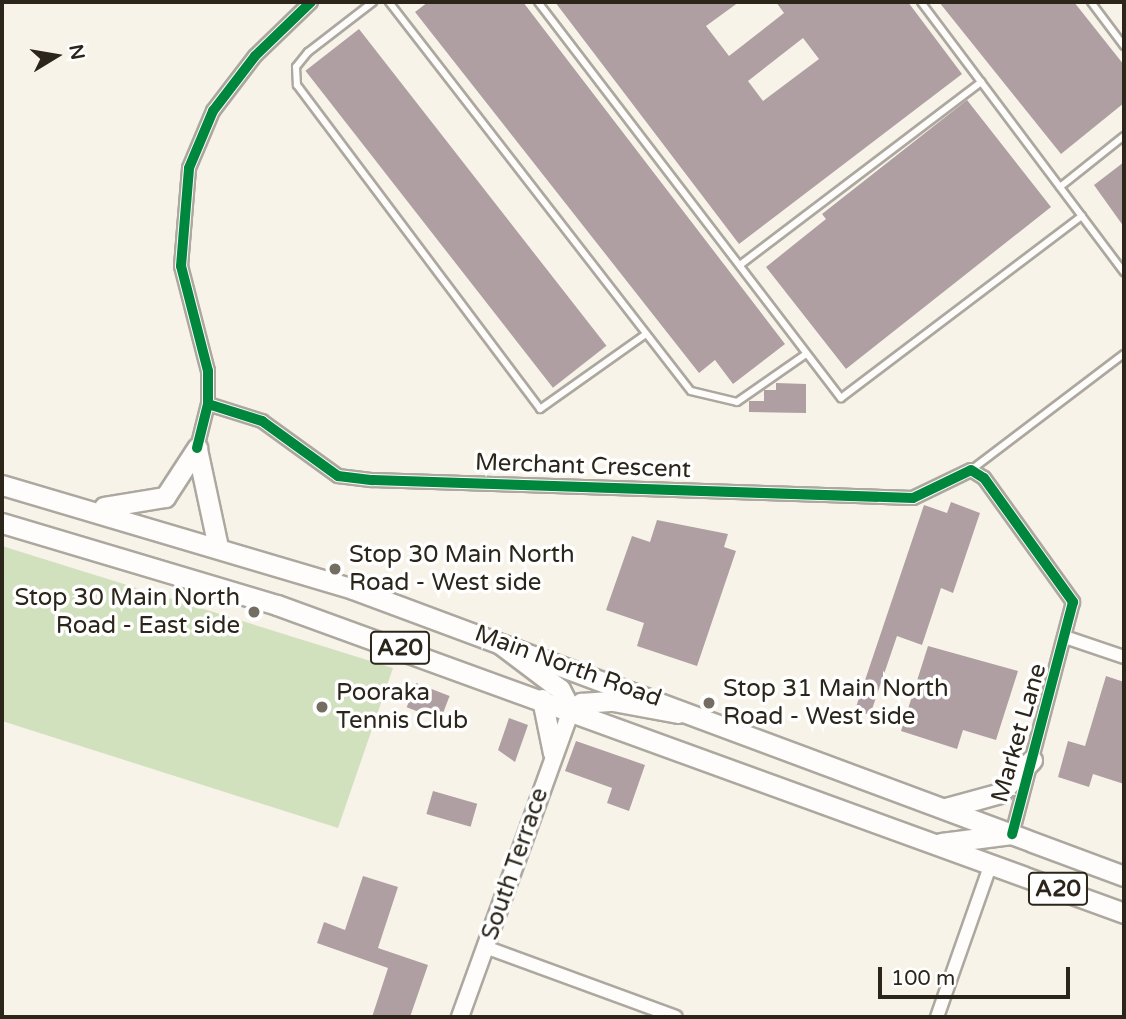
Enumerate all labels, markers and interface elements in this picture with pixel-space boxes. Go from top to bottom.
north arrow [21,21,91,91]
text: N [64,42,89,62]
street label: Merchant Crescent [475,448,691,484]
place label: Stop 30 Main North Road - West side [349,541,575,597]
marker: Stop 30 Main North Road - West side [327,561,343,577]
place label: Stop 30 Main North Road - East side [14,584,240,640]
marker: Stop 30 Main North Road - East side [246,604,262,620]
street label: Main North Road [471,619,665,713]
road number: A20 [368,628,432,668]
street label: Market Lane [985,660,1053,806]
place label: Stop 31 Main North Road - West side [723,675,949,731]
place label: Pooraka Tennis Club [336,679,468,735]
marker: Stop 31 Main North Road - West side [701,695,717,711]
marker: Pooraka Tennis Club [314,699,330,715]
street label: South Terrace [476,784,554,944]
road number: A20 [1026,870,1090,908]
scale bar [881,953,1074,997]
text: 100 m [891,966,955,991]

